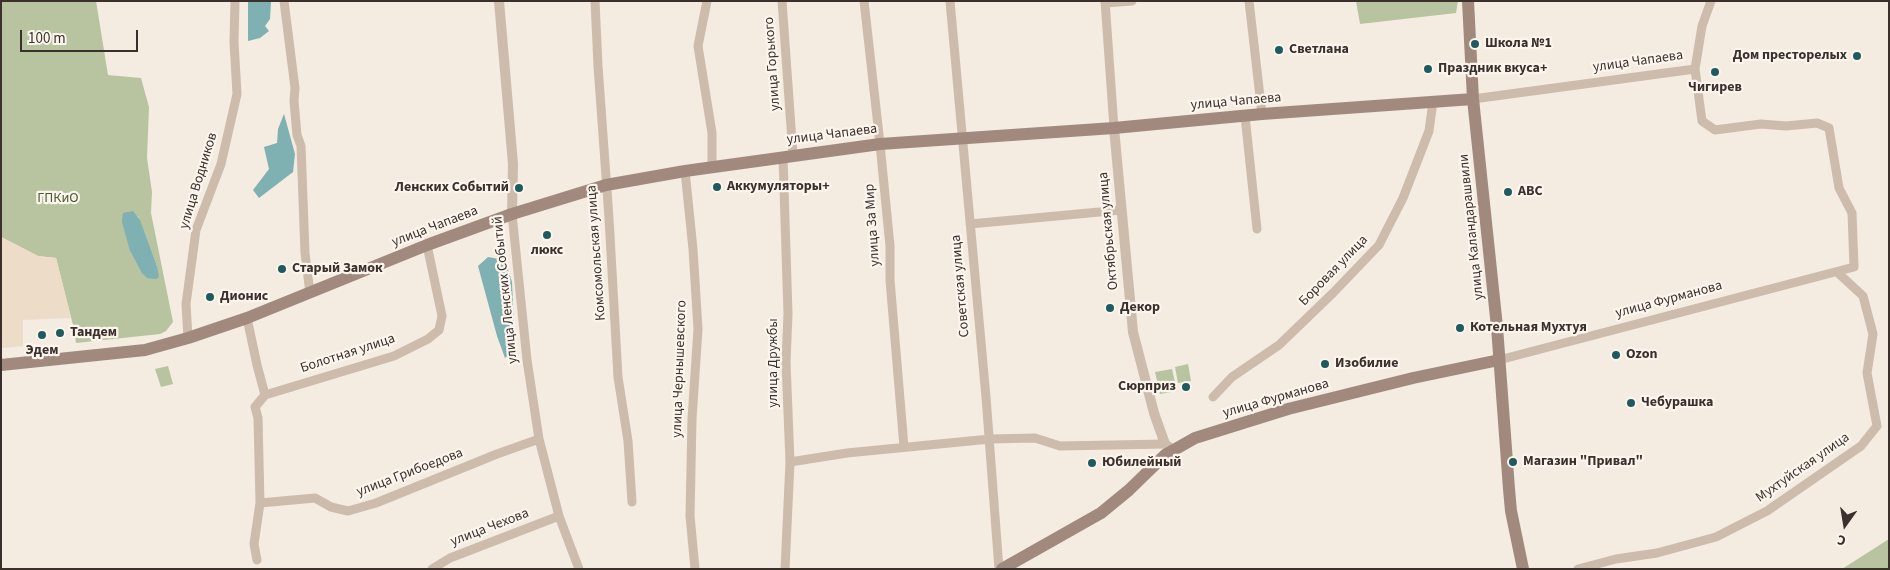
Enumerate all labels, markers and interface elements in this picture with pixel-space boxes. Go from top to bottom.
street label: улица Горького [761,16,785,112]
scale bar [22,20,140,52]
text: 100 m [28,28,66,49]
place label: Школа №1 [1485,36,1552,52]
marker: Школа №1 [1469,38,1481,50]
place label: Светлана [1289,42,1349,58]
marker: Светлана [1273,44,1285,56]
street label: улица Чапаева [1592,47,1684,77]
place label: Дом престорелых [1733,48,1847,64]
marker: Дом престорелых [1851,50,1863,62]
place label: Праздник вкуса+ [1438,61,1547,77]
marker: Праздник вкуса+ [1422,63,1434,75]
marker: Чигирев [1709,66,1721,78]
place label: Чигирев [1688,80,1742,96]
street label: улица Чапаева [1190,90,1282,114]
street label: улица Чапаева [786,121,878,149]
street label: улица Водников [176,131,222,231]
street label: улица Каландарашвили [1456,153,1488,301]
street label: Октябрьская улица [1095,171,1123,291]
place label: Аккумуляторы+ [727,179,830,195]
place label: Ленских Событий [395,180,509,196]
marker: Аккумуляторы+ [711,181,723,193]
marker: Ленских Событий [513,182,525,194]
street label: улица За Мир [862,183,884,267]
place label: ABC [1518,184,1543,200]
street label: Комсомольская улица [584,185,610,321]
marker: ABC [1502,186,1514,198]
park label: ГПКиО [37,191,79,207]
street label: улица Чапаева [390,203,480,251]
street label: улица Ленских Событий [490,215,522,365]
marker: люкс [541,229,553,241]
street label: Боровая улица [1296,232,1372,310]
street label: Советская улица [948,234,974,338]
place label: люкс [531,243,563,259]
place label: Старый Замок [292,261,383,277]
marker: Старый Замок [276,263,288,275]
street label: улица Фурманова [1614,278,1724,322]
place label: Дионис [220,289,268,305]
marker: Дионис [204,291,216,303]
street label: улица Чернышевского [669,300,691,438]
place label: Декор [1120,300,1160,316]
marker: Декор [1104,302,1116,314]
street label: улица Дружбы [766,318,782,408]
place label: Котельная Мухтуя [1470,320,1587,336]
marker: Котельная Мухтуя [1454,322,1466,334]
place label: Тандем [70,325,117,341]
marker: Тандем [54,327,66,339]
marker: Эдем [36,329,48,341]
street label: Болотная улица [299,331,397,377]
place label: Эдем [26,343,58,359]
place label: Ozon [1626,347,1657,363]
marker: Ozon [1610,349,1622,361]
place label: Изобилие [1335,356,1398,372]
marker: Изобилие [1319,358,1331,370]
street label: улица Фурманова [1221,376,1331,422]
place label: Сюрприз [1118,379,1176,395]
marker: Сюрприз [1180,381,1192,393]
place label: Чебурашка [1641,395,1713,411]
marker: Чебурашка [1625,397,1637,409]
street label: Мухтуйская улица [1753,429,1853,507]
street label: улица Грибоедова [354,445,466,501]
place label: Магазин "Привал" [1523,454,1643,470]
place label: Юбилейный [1102,455,1181,471]
marker: Магазин "Привал" [1507,456,1519,468]
marker: Юбилейный [1086,457,1098,469]
north arrow [1820,500,1870,550]
street label: улица Чехова [448,505,532,551]
text: С [1835,529,1848,550]

